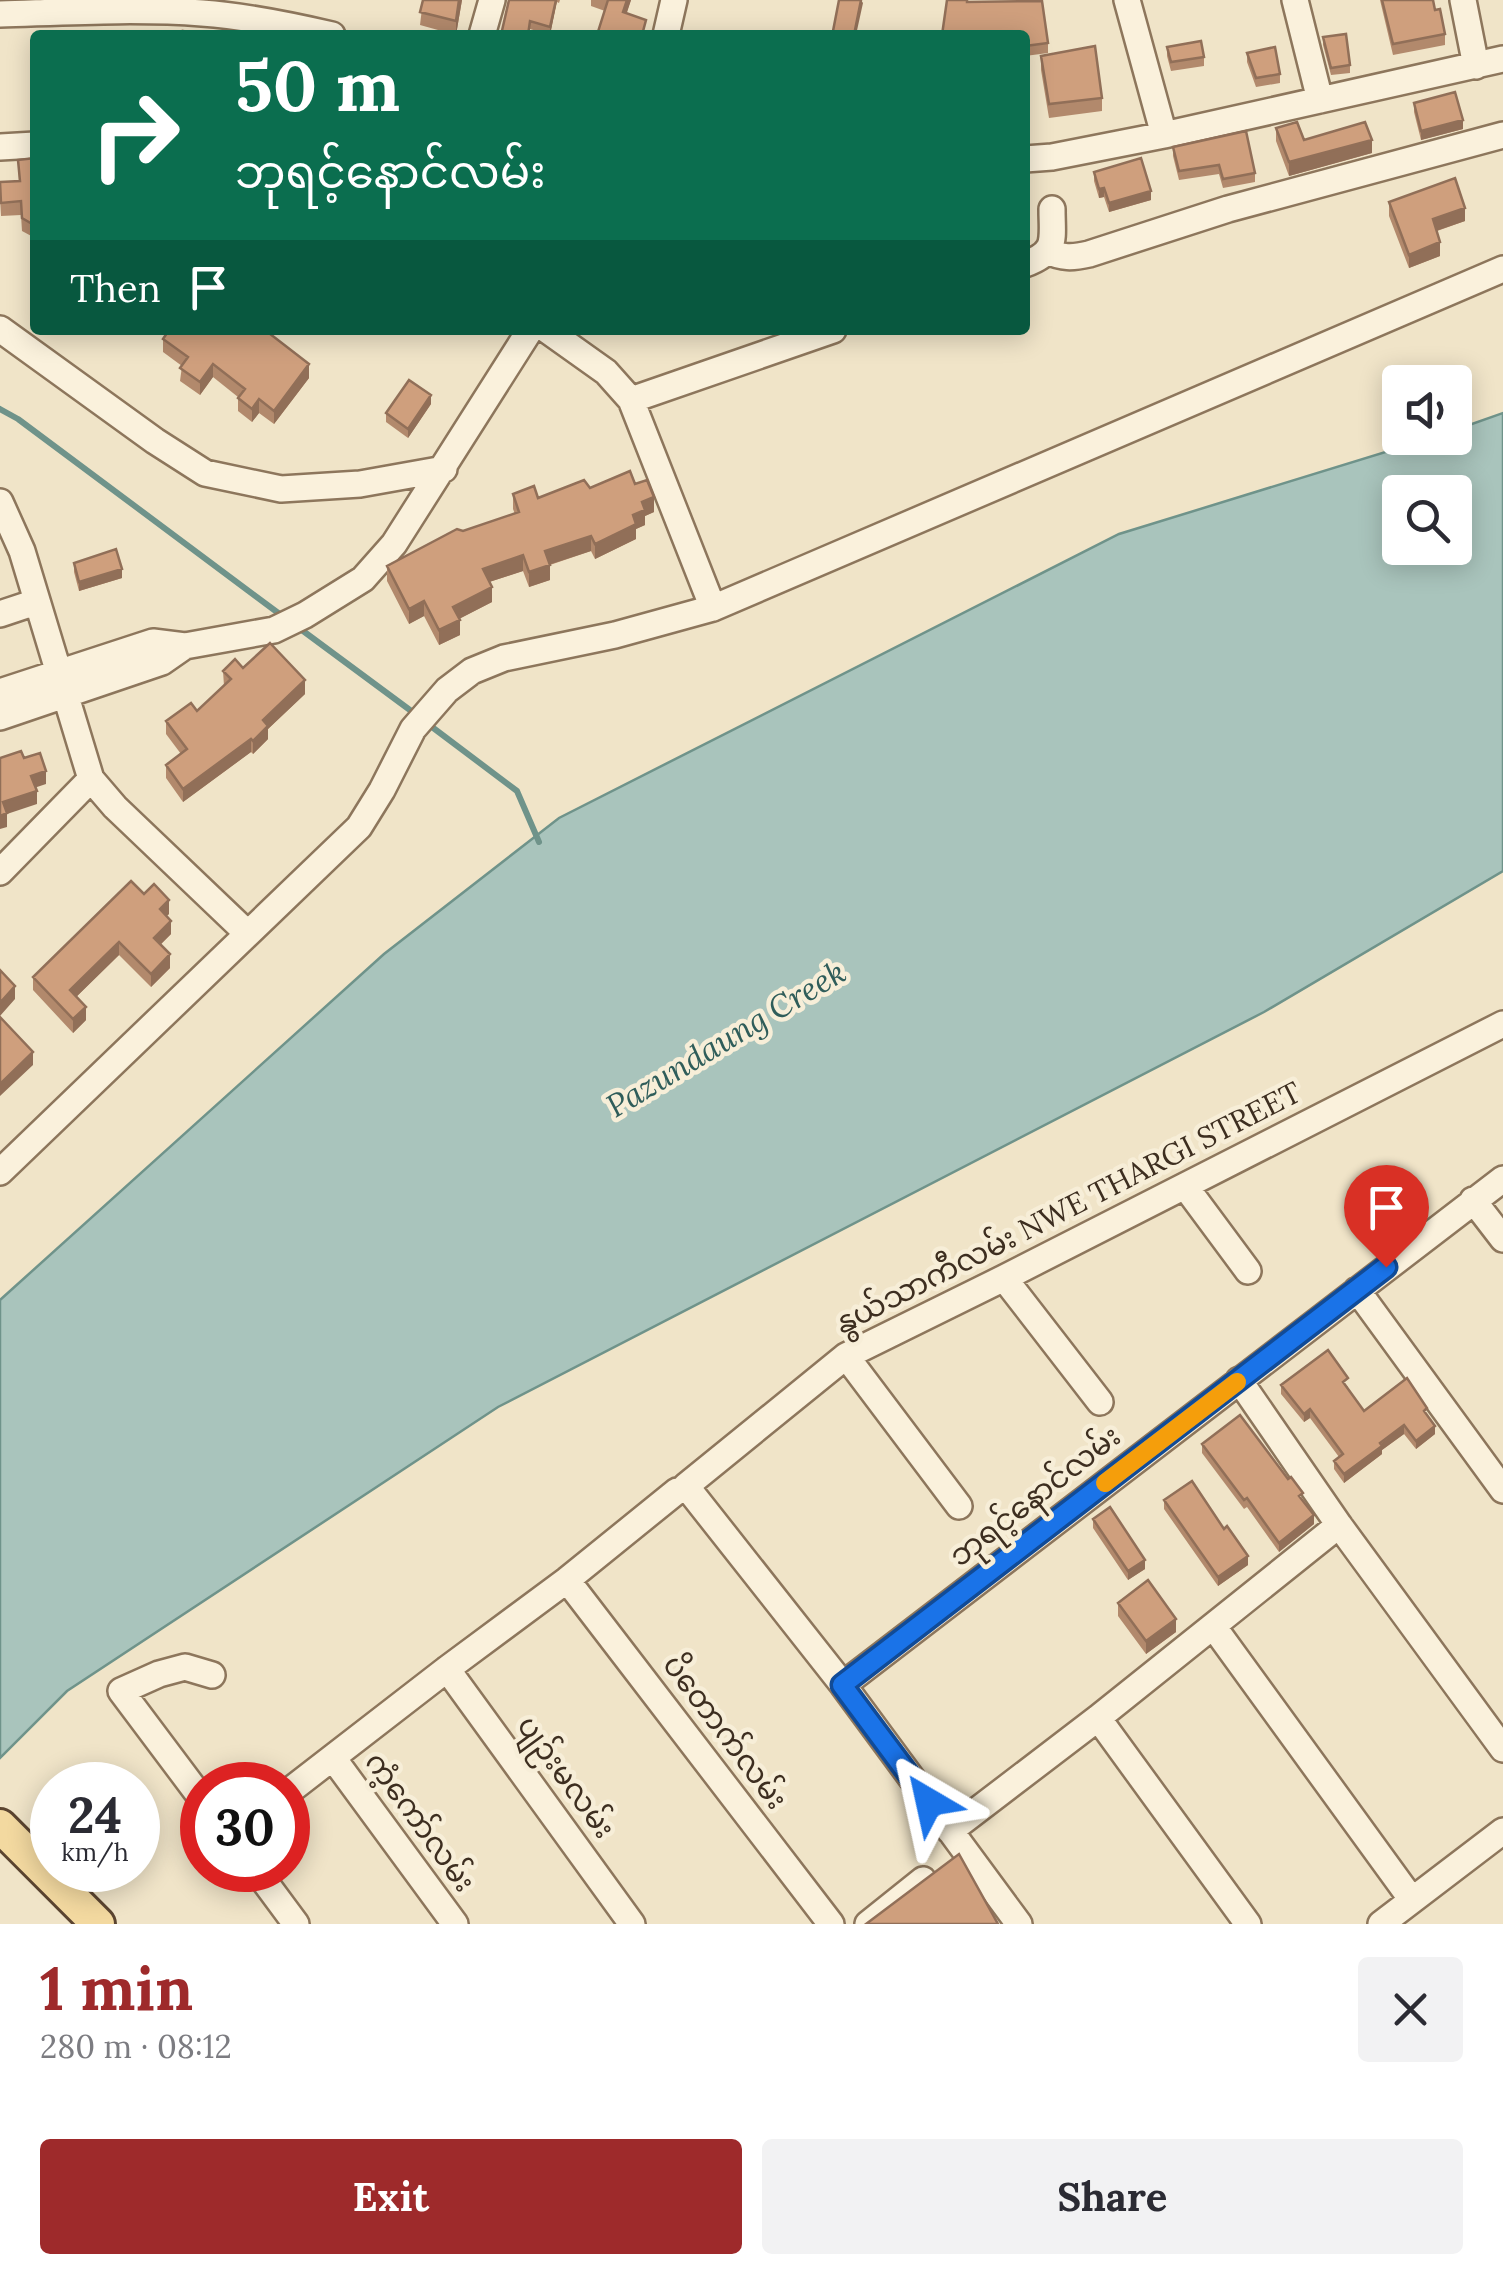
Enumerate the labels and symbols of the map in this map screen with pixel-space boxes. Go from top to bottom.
water label: Pazundaung Creek [599,951,853,1126]
street label: နွယ်သာကီလမ်း NWE THARGI STREET [827,1071,1309,1346]
pin [1344,1165,1429,1268]
street label: ဘုရင့်နောင်လမ်း [940,1415,1132,1579]
street label: ပိတောက်လမ်း [655,1645,798,1816]
street label: ပျဉ်းမလမ်း [504,1706,626,1850]
street label: ကံ့ကော်လမ်း [356,1743,486,1900]
position arrow [877,1750,981,1854]
speed limit sign: 30 [180,1762,310,1892]

